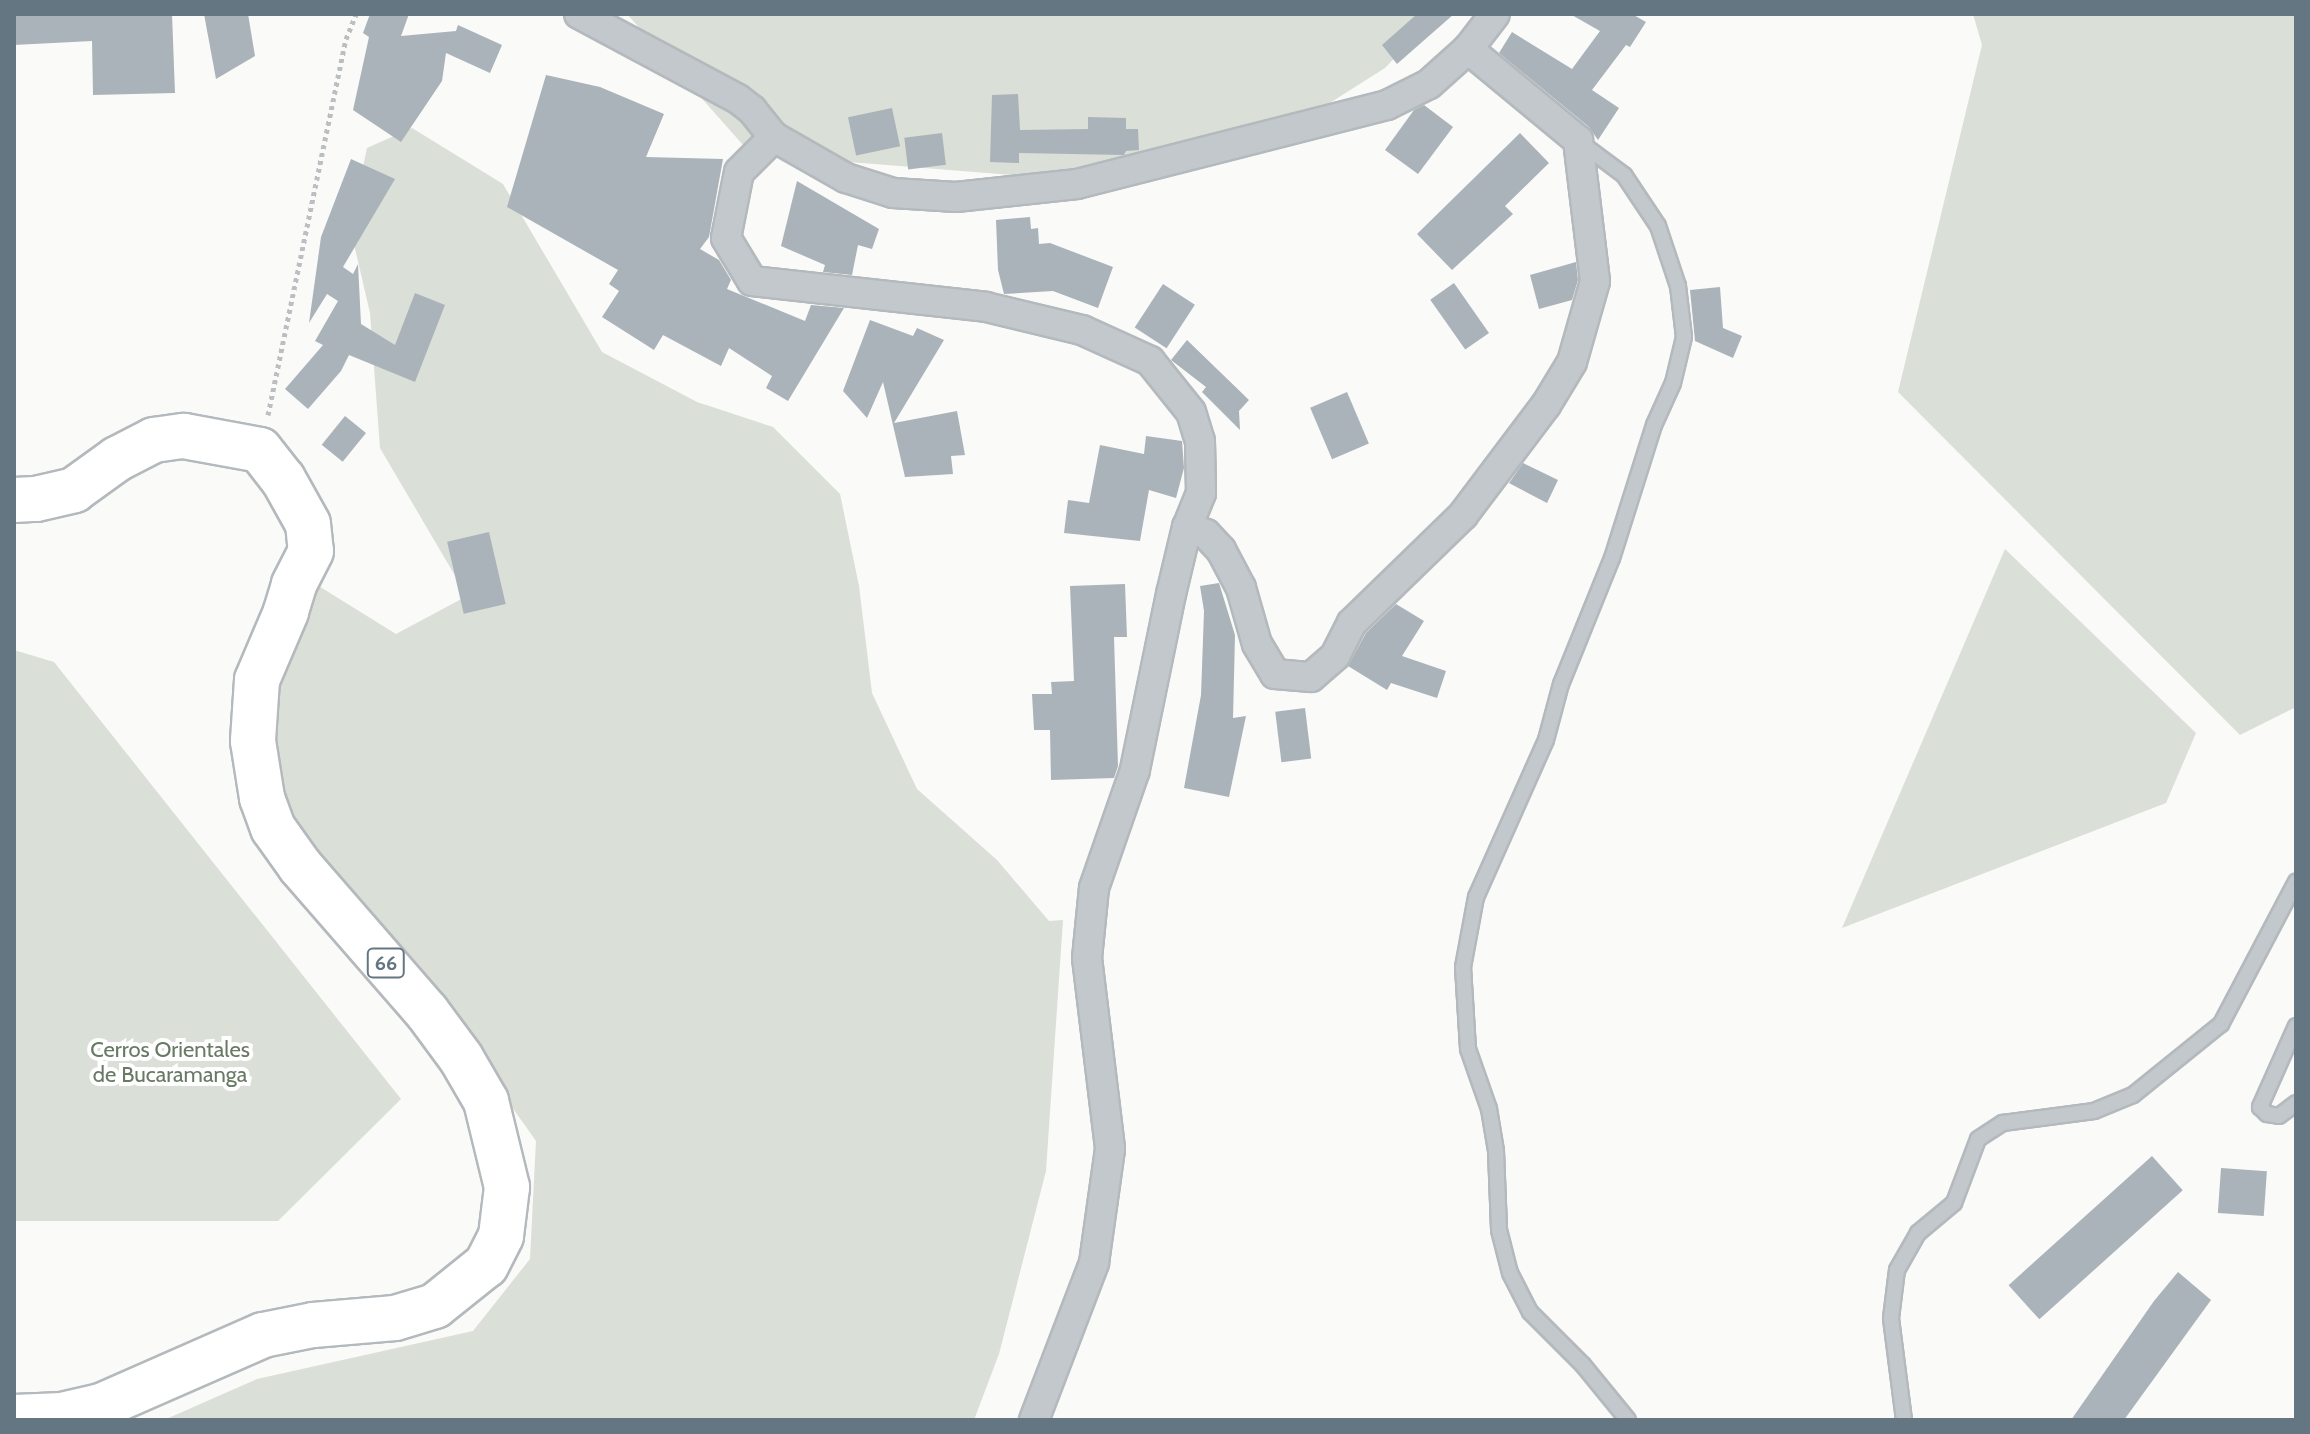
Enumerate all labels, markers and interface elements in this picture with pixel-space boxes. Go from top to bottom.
road number: 66 [366,947,406,979]
park label: Cerros Orientales de Bucaramanga [90,1036,250,1088]

